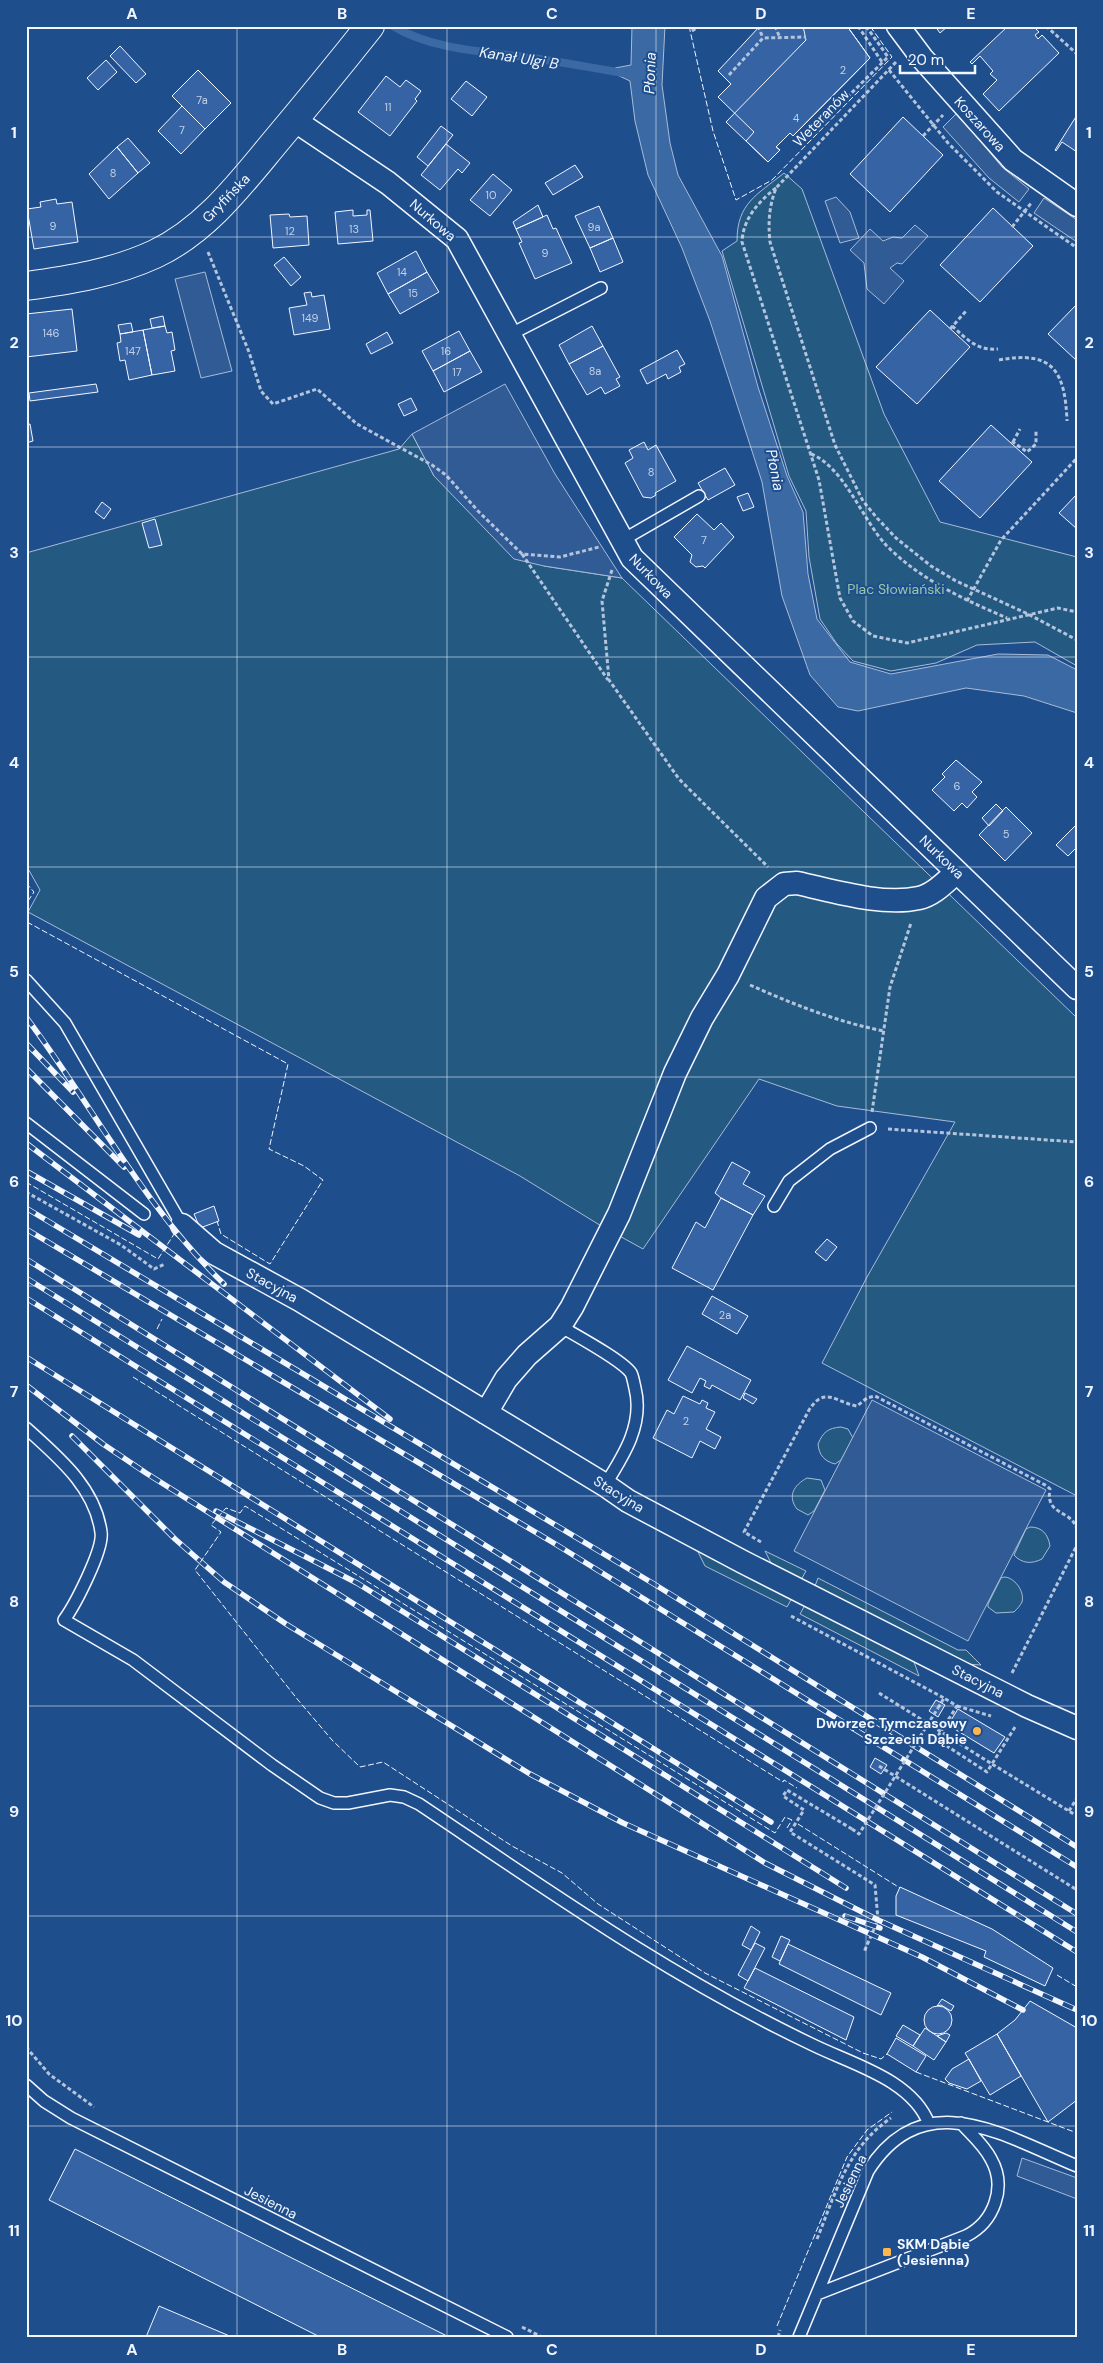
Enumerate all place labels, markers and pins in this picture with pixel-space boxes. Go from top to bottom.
place label: Dworzec Tymczasowy Szczecin Dąbie [816,1714,968,1748]
marker: Dworzec Tymczasowy Szczecin Dąbie [971,1725,983,1737]
place label: SKM Dąbie (Jesienna) [897,2235,970,2269]
marker: SKM Dąbie (Jesienna) [881,2246,893,2258]

